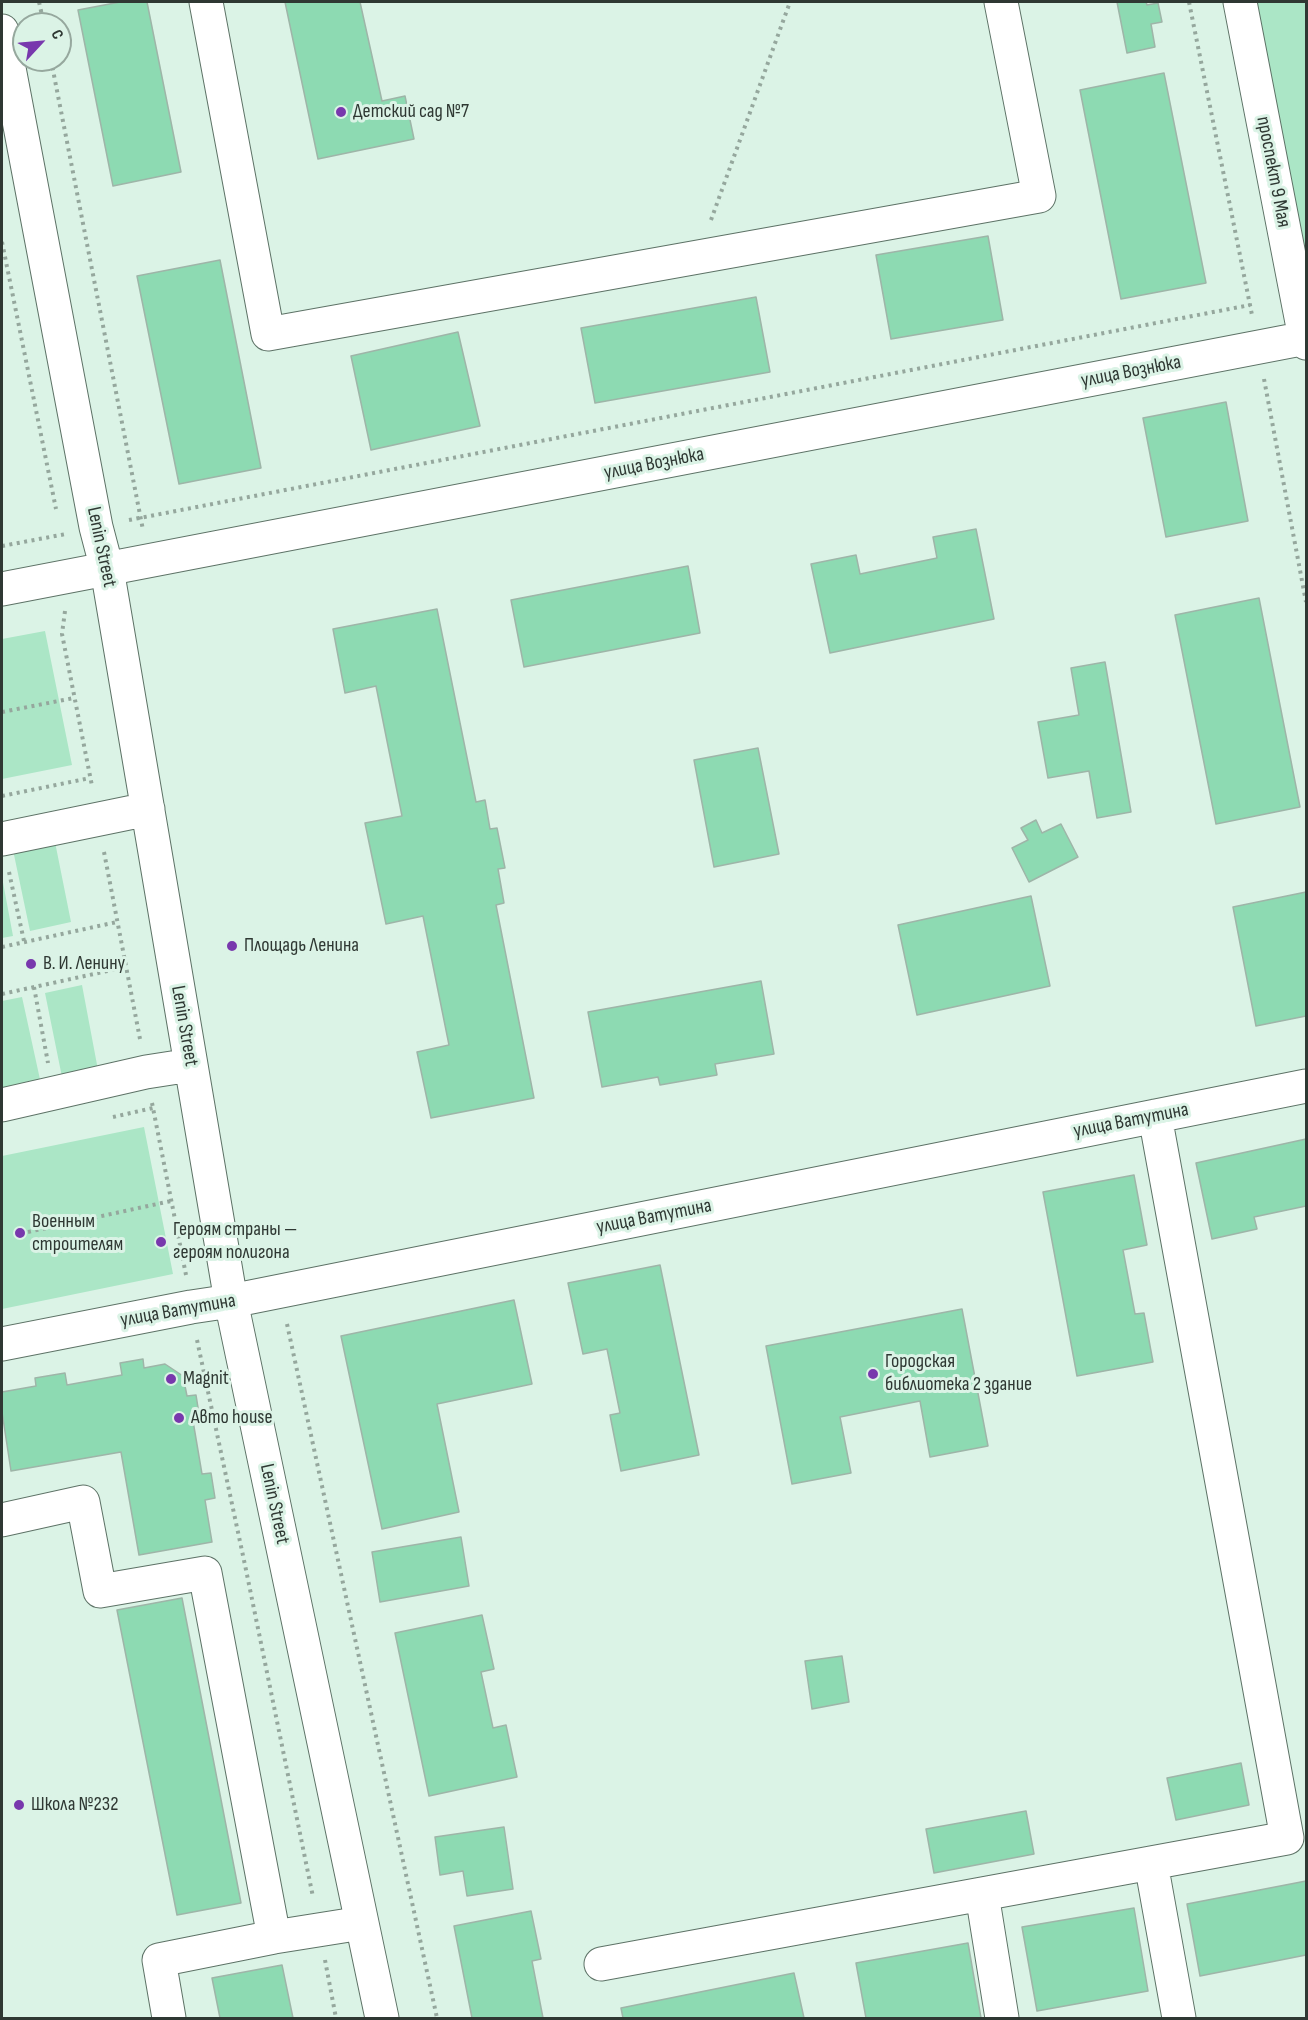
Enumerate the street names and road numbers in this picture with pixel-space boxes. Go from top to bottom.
street label: проспект 9 Мая [1250,114,1296,230]
street label: улица Вознюка [1079,351,1183,393]
street label: улица Вознюка [602,443,706,485]
street label: Lenin Street [81,505,121,589]
street label: Lenin Street [165,984,203,1068]
street label: улица Ватутина [1071,1098,1191,1144]
street label: улица Ватутина [594,1194,714,1240]
street label: улица Ватутина [118,1289,238,1333]
street label: Lenin Street [254,1462,294,1546]

